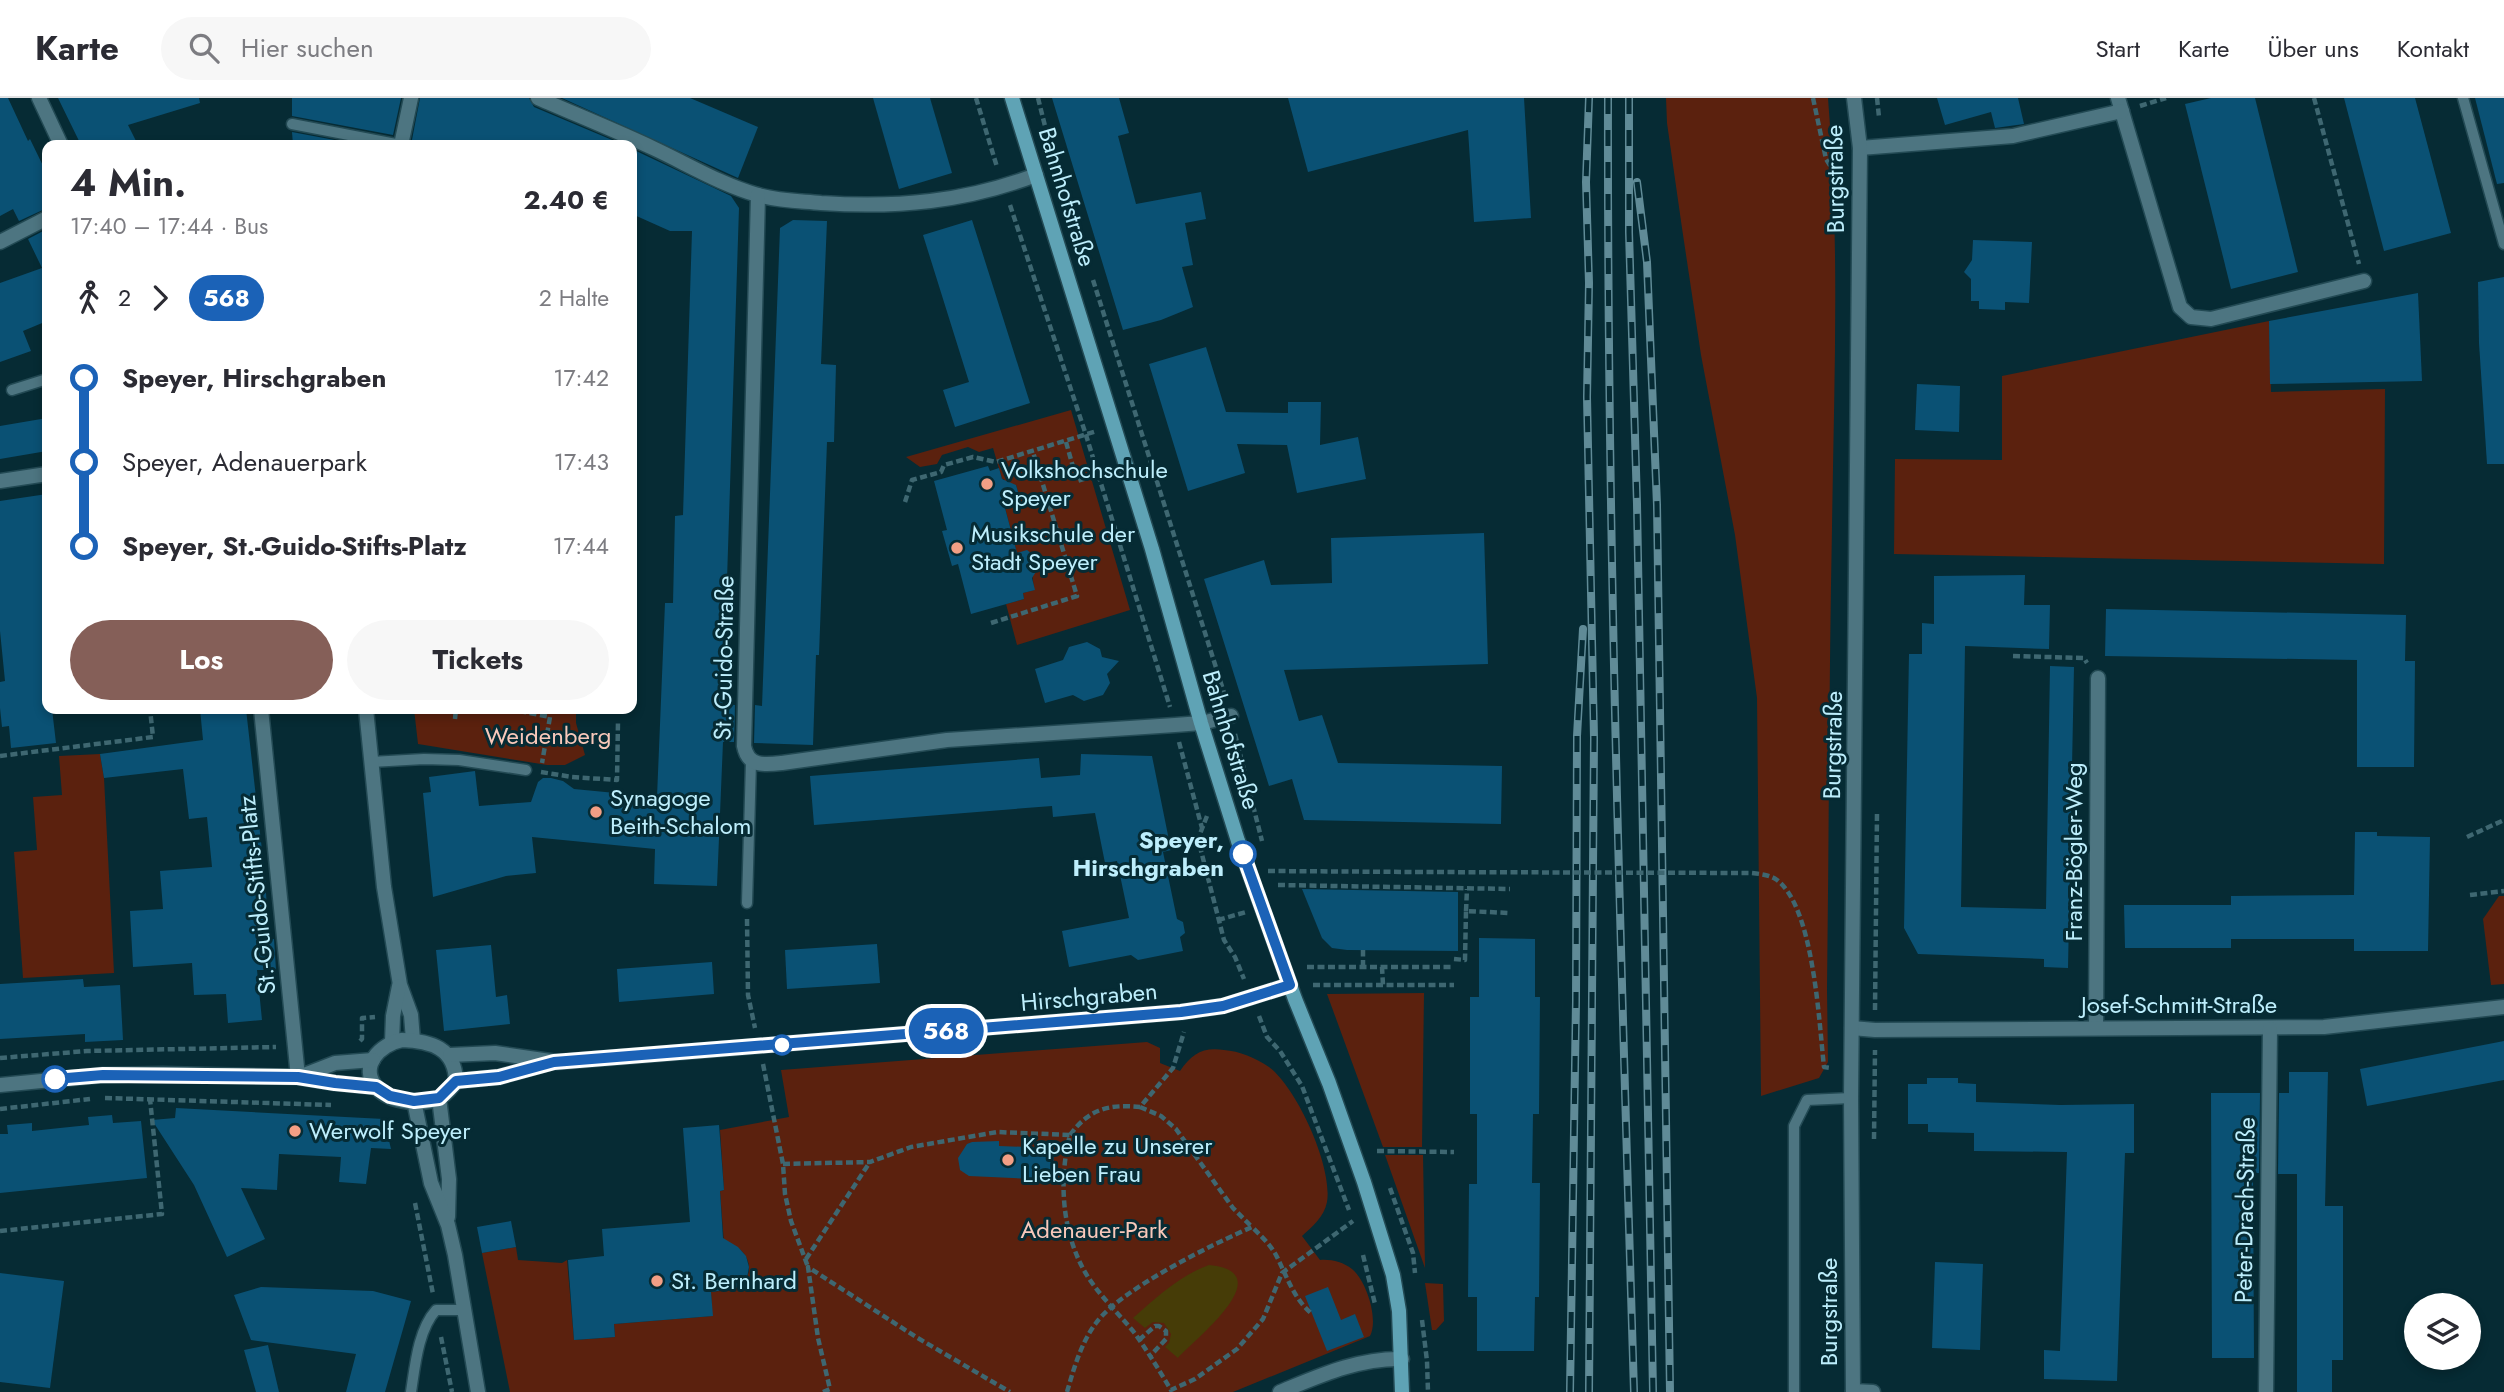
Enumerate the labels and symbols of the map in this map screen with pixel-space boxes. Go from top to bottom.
street label: Bahnhofstraße [1030,123,1105,271]
street label: Burgstraße [1816,124,1853,234]
place label: Volkshochschule Speyer [1001,452,1168,515]
marker: Volkshochschule Speyer [979,476,995,492]
place label: Musikschule der Stadt Speyer [971,516,1136,579]
marker: Musikschule der Stadt Speyer [949,540,965,556]
street label: St.-Guido-Straße [705,575,742,741]
street label: Bahnhofstraße [1194,666,1269,814]
street label: Burgstraße [1814,690,1851,800]
park label: Weidenberg [485,718,611,753]
street label: Franz-Bögler-Weg [2056,762,2091,942]
place label: Synagoge Beith-Schalom [610,780,752,843]
street label: St.-Guido-Stifts-Platz [229,794,284,996]
marker: Synagoge Beith-Schalom [588,804,604,820]
place label: Speyer, Hirschgraben [1072,822,1224,885]
marker: Speyer, Hirschgraben [1230,841,1256,867]
street label: Hirschgraben [1019,973,1159,1020]
street label: Josef-Schmitt-Straße [2078,987,2277,1022]
line badge: 568 [906,1008,986,1054]
unlabelled marker [772,1035,792,1055]
unlabelled marker [42,1066,68,1092]
place label: Werwolf Speyer [309,1113,471,1148]
street label: Peter-Drach-Straße [2225,1117,2264,1303]
marker: Werwolf Speyer [287,1123,303,1139]
place label: Kapelle zu Unserer Lieben Frau [1022,1128,1213,1191]
marker: Kapelle zu Unserer Lieben Frau [1000,1152,1016,1168]
park label: Adenauer-Park [1020,1212,1168,1247]
street label: Burgstraße [1811,1258,1846,1366]
place label: St. Bernhard [671,1263,797,1298]
marker: St. Bernhard [649,1273,665,1289]

